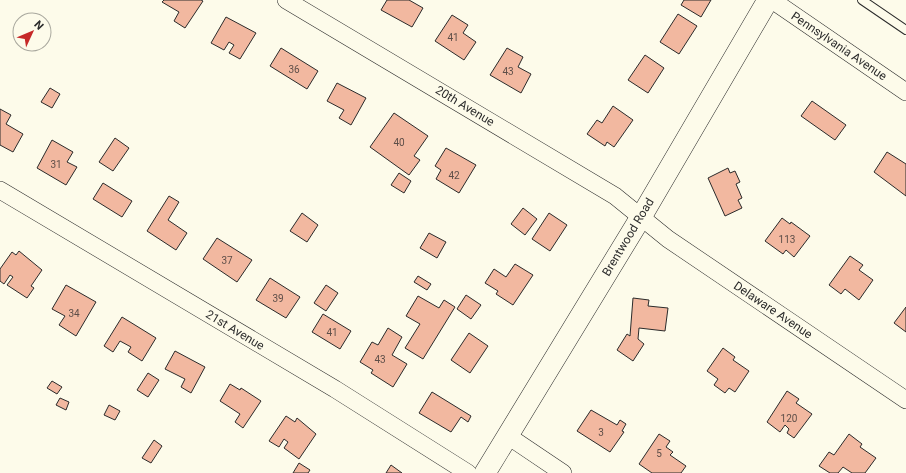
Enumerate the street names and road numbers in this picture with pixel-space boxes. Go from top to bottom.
street label: Pennsylvania Avenue [788,9,890,83]
street label: 20th Avenue [433,83,497,129]
street label: Brentwood Road [599,196,657,278]
street label: Delaware Avenue [731,279,815,341]
street label: 21st Avenue [203,307,267,353]

